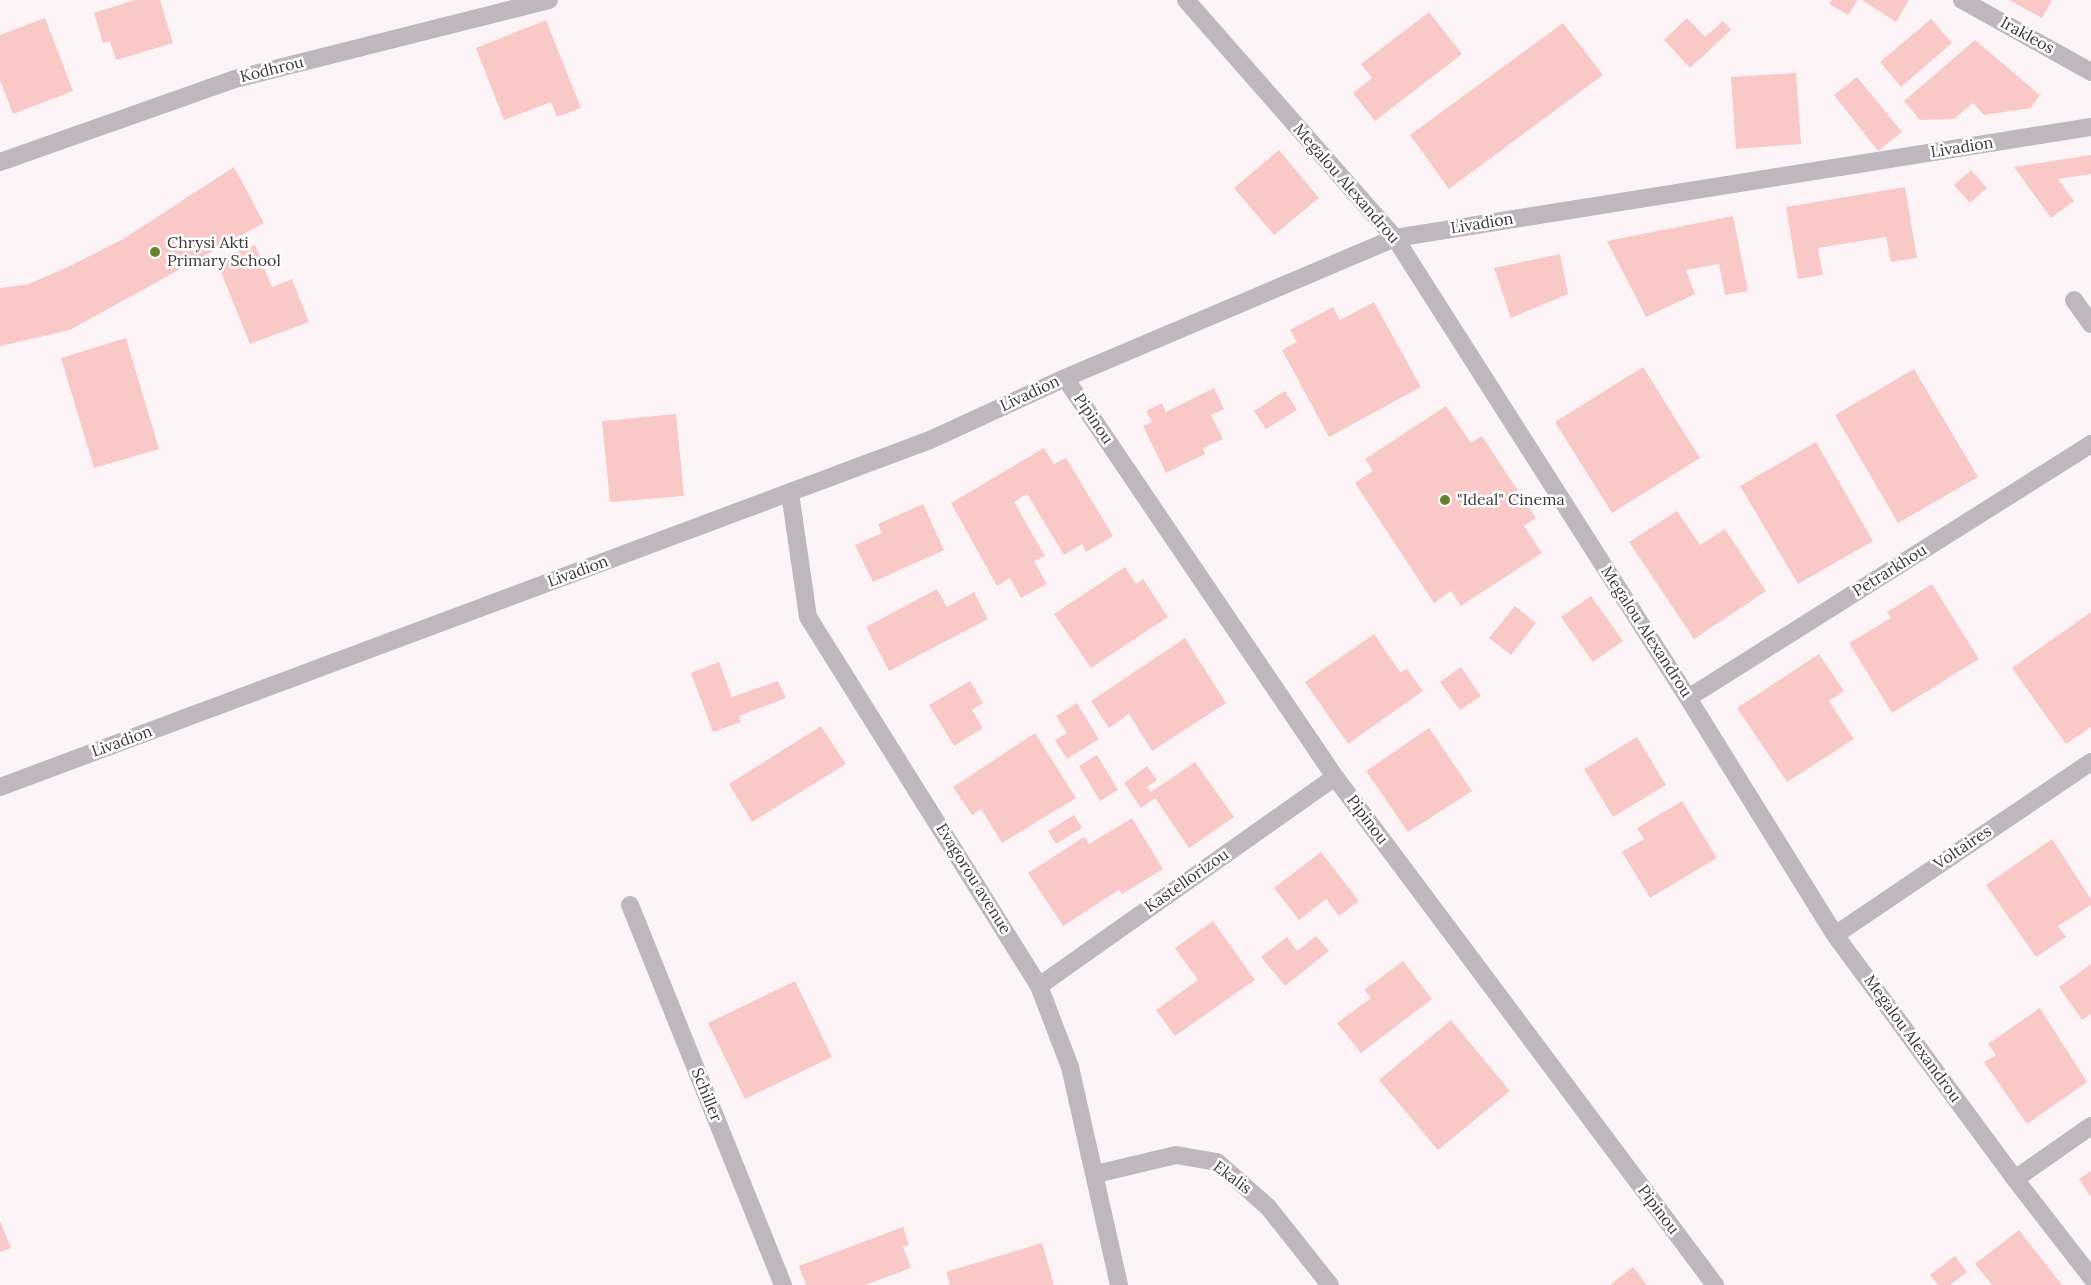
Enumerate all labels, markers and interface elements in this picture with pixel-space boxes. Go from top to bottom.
street label: Irakleos [1997,13,2057,59]
street label: Kodhrou [238,53,306,87]
street label: Megalou Alexandrou [1289,120,1403,248]
street label: Livadion [1929,134,1995,162]
street label: Livadion [1449,210,1515,238]
place label: Chrysi Akti Primary School [167,233,281,271]
marker: Chrysi Akti Primary School [148,245,162,259]
street label: Livadion [997,372,1063,416]
street label: Pipinou [1069,390,1117,448]
place label: "Ideal" Cinema [1457,490,1565,510]
marker: "Ideal" Cinema [1438,493,1452,507]
street label: Petrarkhou [1850,541,1930,601]
street label: Livadion [545,552,611,592]
street label: Megalou Alexandrou [1596,563,1696,701]
street label: Livadion [89,722,155,762]
street label: Pipinou [1342,792,1392,848]
street label: Evagorou avenue [931,820,1015,938]
street label: Voltaires [1931,822,1995,874]
street label: Kastellorizou [1141,845,1233,917]
street label: Megalou Alexandrou [1859,972,1965,1106]
street label: Schiller [687,1065,725,1125]
street label: Ekalis [1209,1157,1255,1199]
street label: Pipinou [1633,1182,1683,1238]

